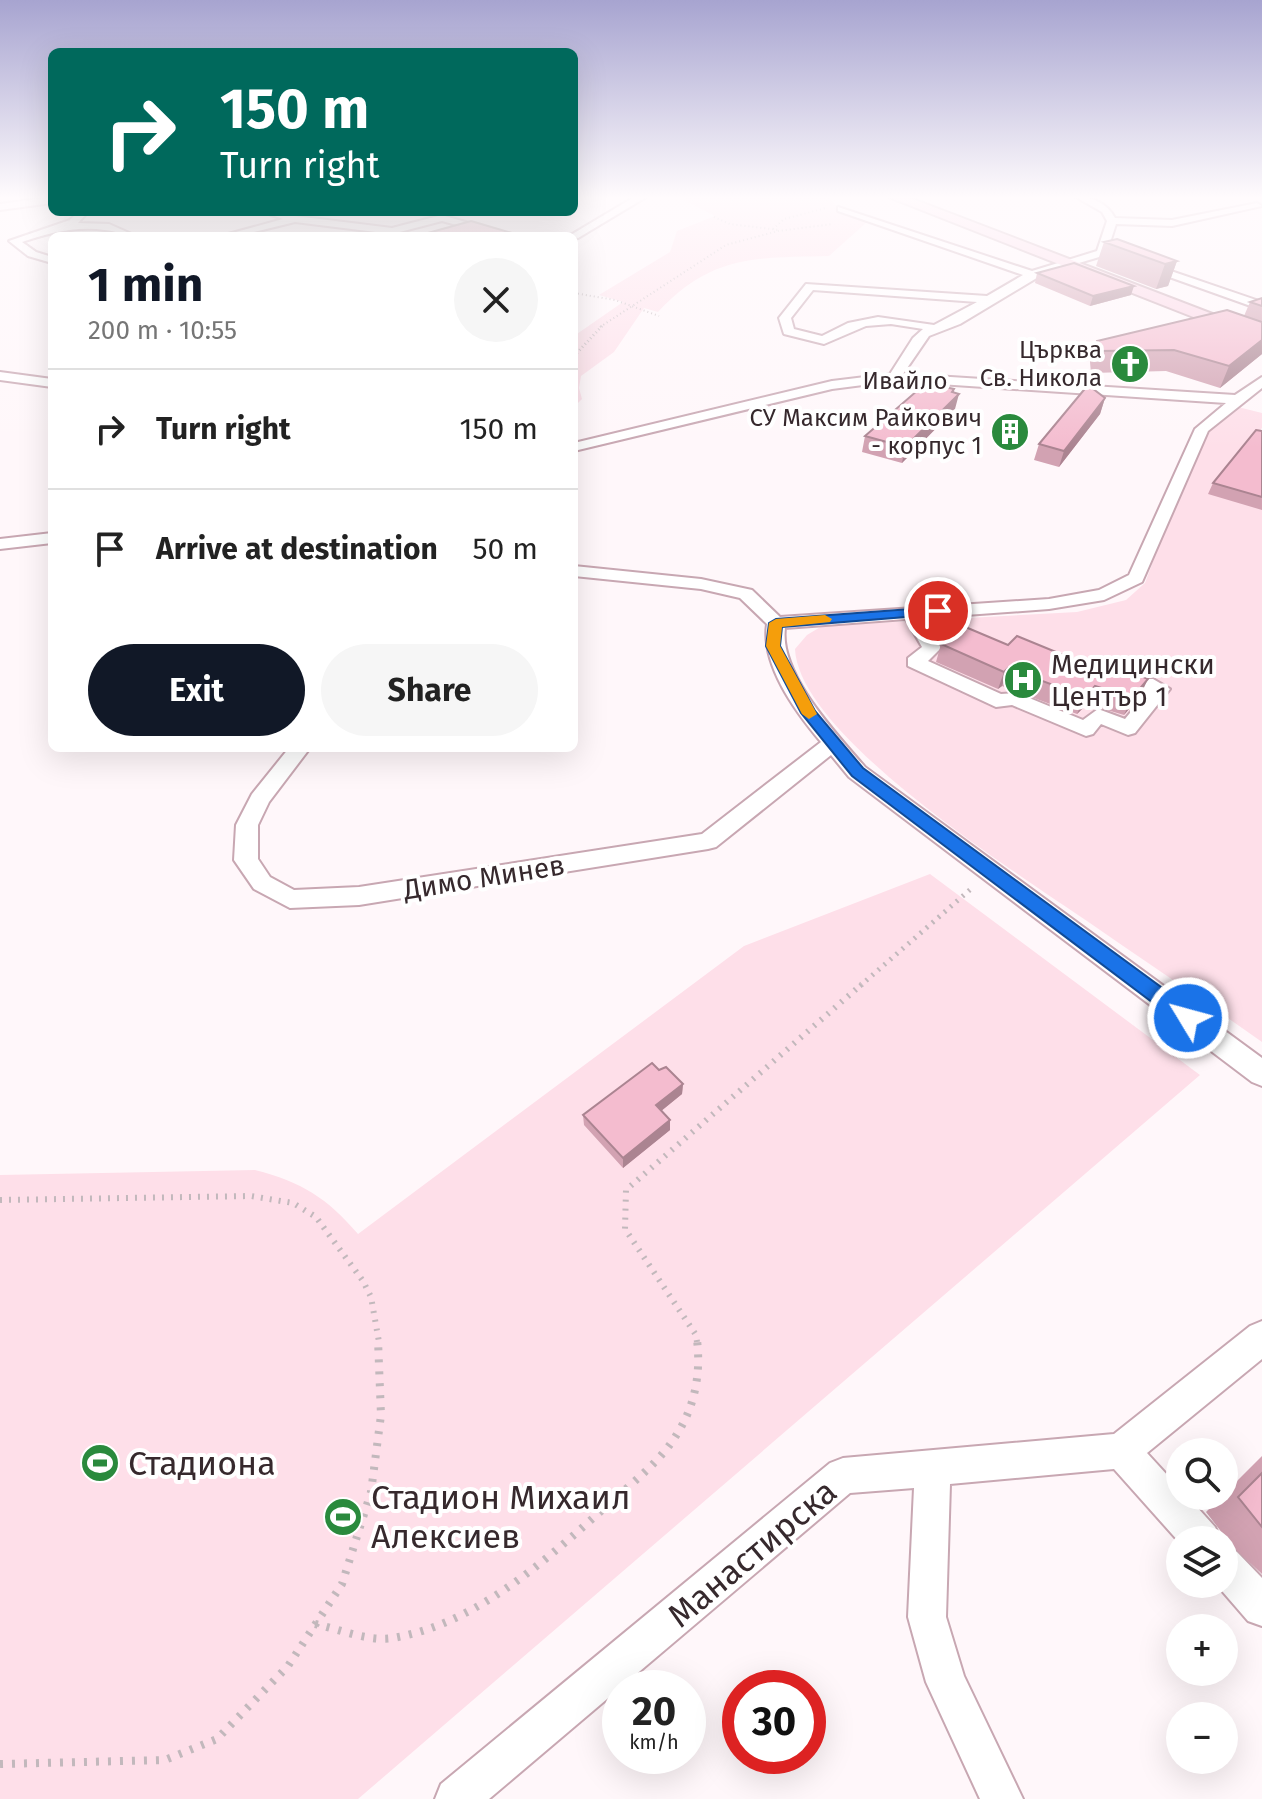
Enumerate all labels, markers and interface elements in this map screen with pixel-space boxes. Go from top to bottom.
text: 150 m [220,76,369,143]
icon: right [88,80,192,184]
text: Turn right [220,144,380,188]
text: 1 min [88,256,203,314]
button: close [454,258,538,342]
text: 200 m · 10:55 [88,315,237,346]
place label: Църква Св. Никола [980,336,1102,392]
church icon: Църква Св. Никола [1109,343,1151,385]
street label: Ивайло [863,367,947,395]
place label: СУ Максим Райкович - корпус 1 [750,404,982,460]
icon: right [88,407,132,451]
text: Turn right [156,411,291,447]
text: 150 m [460,411,538,447]
building icon: СУ Максим Райкович - корпус 1 [989,411,1031,453]
icon: arrive [88,527,132,571]
text: Arrive at destination [156,531,438,567]
text: 50 m [473,531,538,567]
pin [904,577,972,645]
icon: arrive [916,589,960,633]
button: Exit [88,644,305,736]
button: Share [321,644,538,736]
place label: Медицински Център 1 [1051,648,1215,713]
hospital icon: Медицински Център 1 [1002,659,1044,701]
street label: Димо Минев [400,848,567,907]
position arrow [1146,976,1230,1060]
map controls [1166,1438,1238,1774]
button: search [1166,1438,1238,1510]
sports icon: Стадиона [79,1442,121,1484]
place label: Стадиона [128,1443,276,1484]
street label: Манастирска [660,1471,845,1636]
place label: Стадион Михаил Алексиев [371,1477,631,1557]
sports icon: Стадион Михаил Алексиев [322,1496,364,1538]
button: layers [1166,1526,1238,1598]
button: + [1166,1614,1238,1686]
speed limit sign: 30 [722,1670,826,1774]
text: 20 [632,1688,676,1736]
button: − [1166,1702,1238,1774]
text: km/h [629,1730,679,1754]

